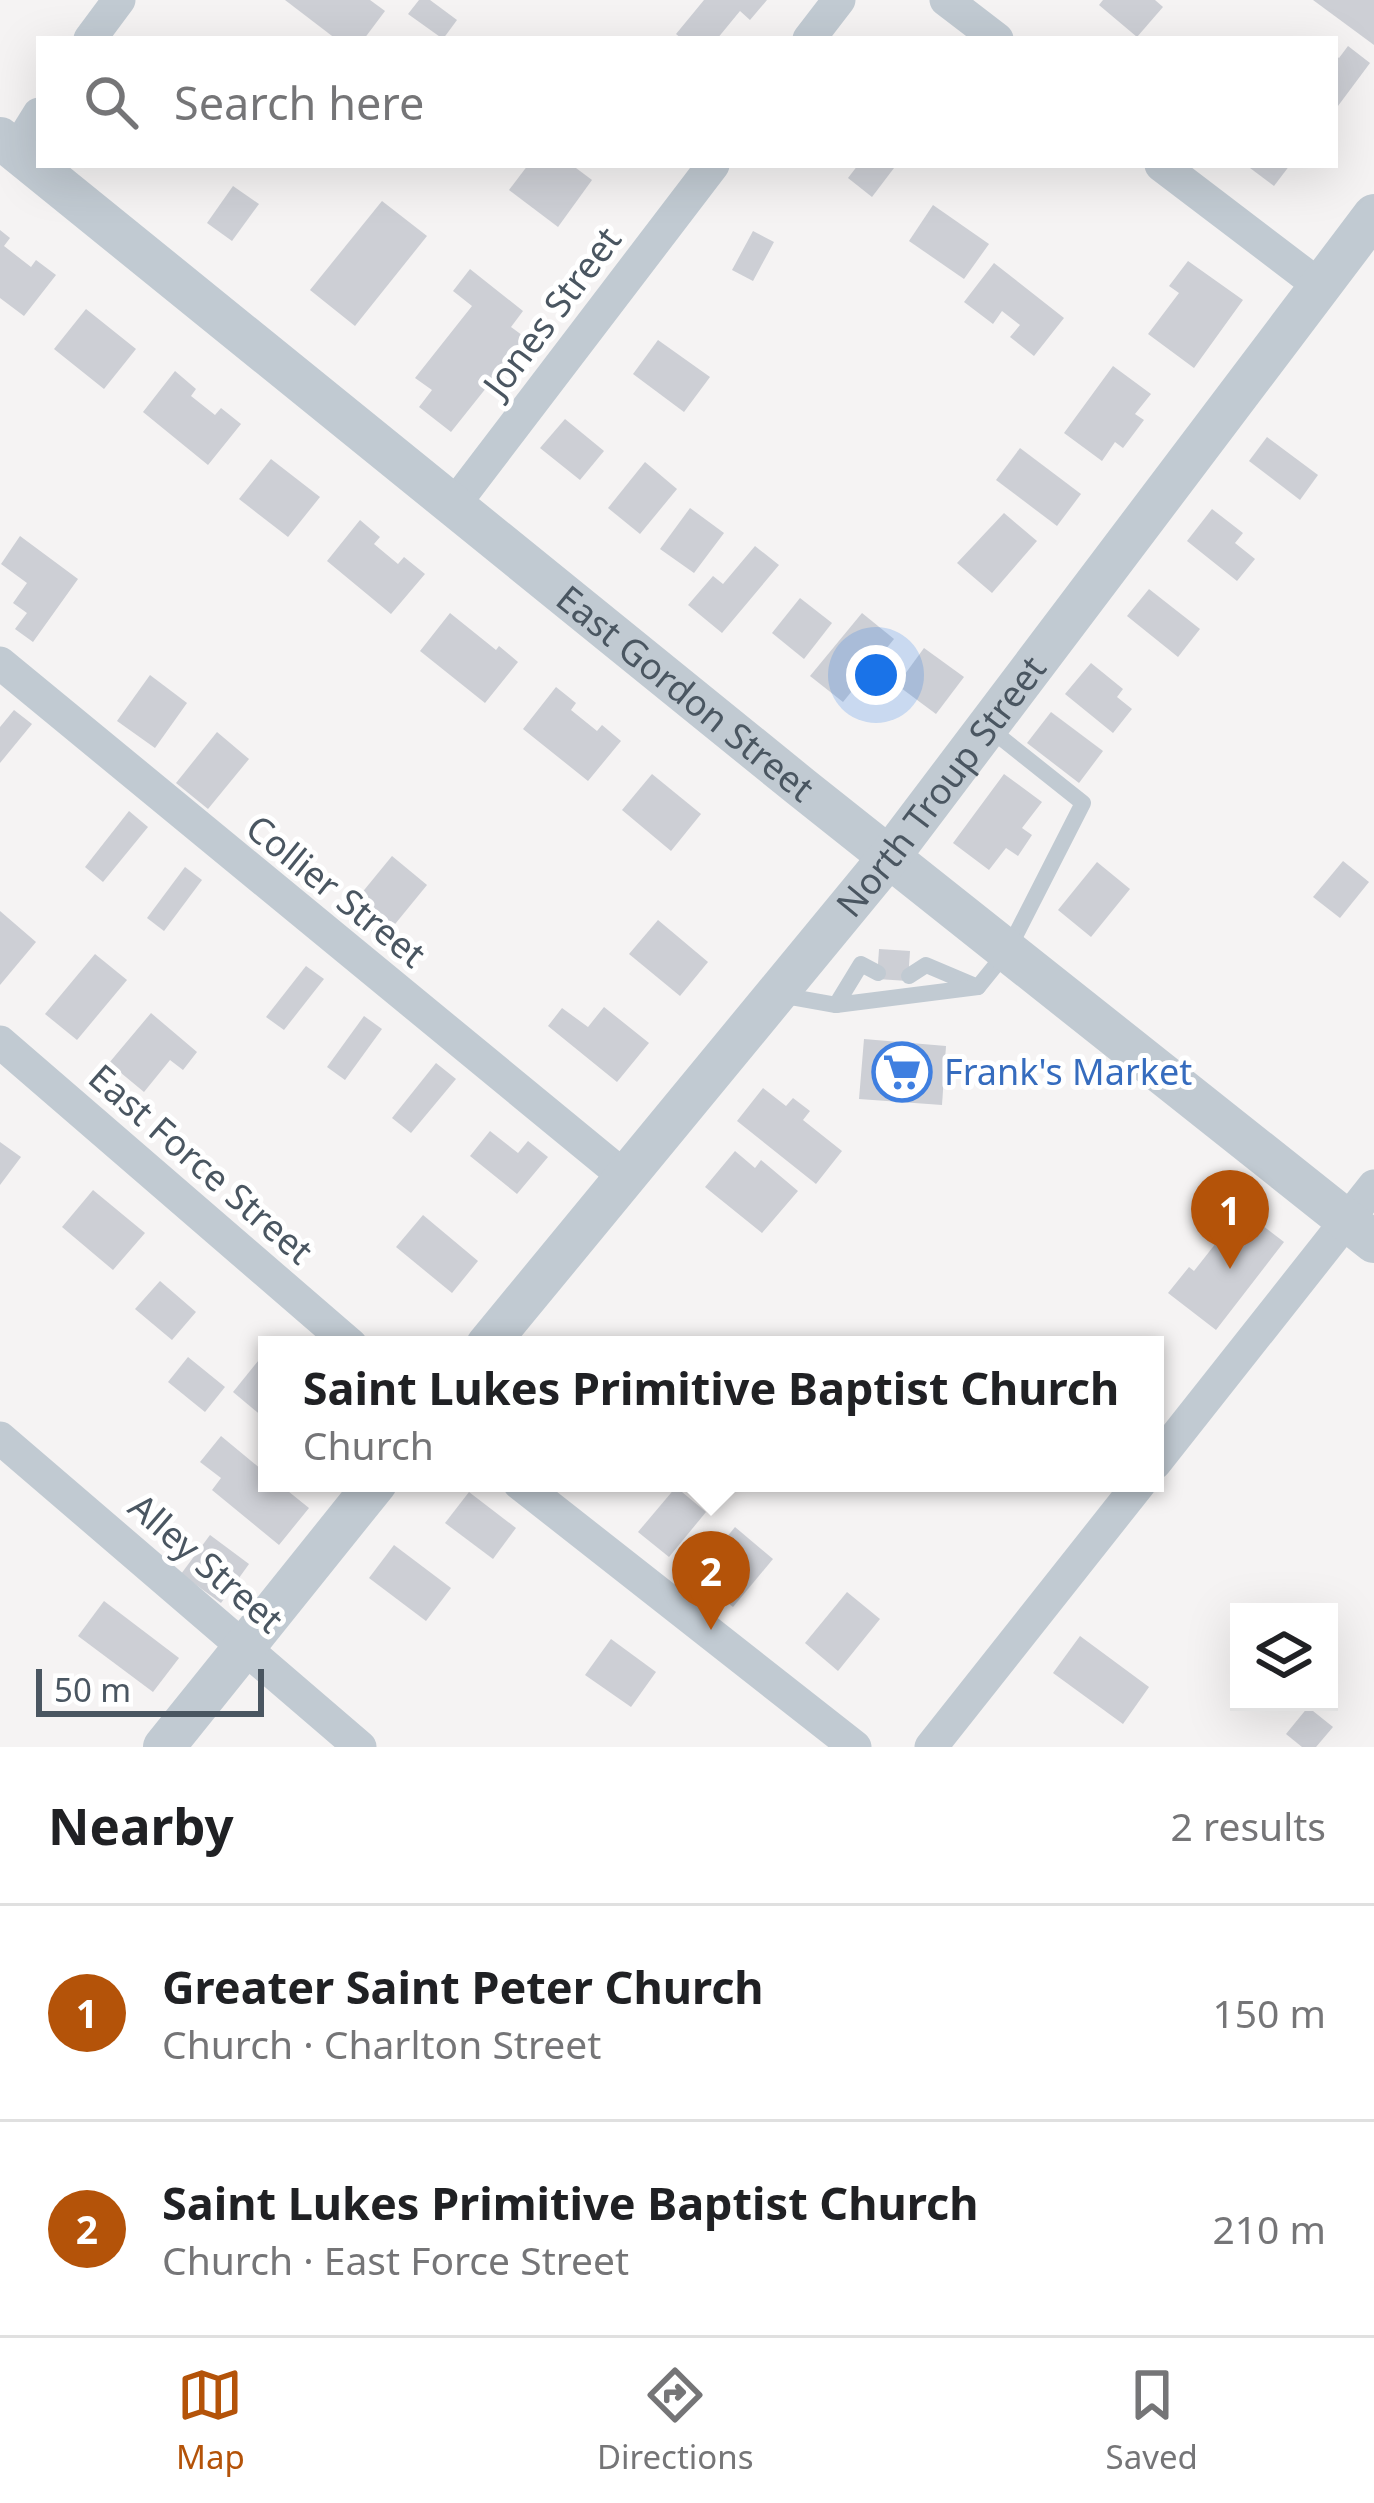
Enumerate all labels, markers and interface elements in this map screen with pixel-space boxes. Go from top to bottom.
search box [36,36,1338,168]
icon: search [78,69,144,135]
text: Search here [174,72,424,133]
street label: Jones Street [470,217,632,409]
street label: East Gordon Street [547,574,824,812]
street label: North Troup Street [825,645,1057,927]
your location [846,645,906,705]
street label: Collier Street [236,803,436,978]
supermarket icon: Frank's Market [871,1041,933,1103]
place label: Frank's Market [944,1047,1192,1096]
street label: East Force Street [79,1053,324,1275]
pin: 1 [1191,1170,1269,1269]
popup [258,1336,1164,1492]
text: Saint Lukes Primitive Baptist Church [303,1357,1119,1418]
text: Church [303,1418,434,1471]
street label: Alley Street [119,1482,294,1643]
pin: 2 [672,1531,750,1630]
map controls [1230,1603,1338,1711]
button: layers [1230,1603,1338,1711]
scale bar [36,1663,264,1716]
text: 50 m [54,1667,131,1712]
text: Nearby [48,1790,234,1860]
text: 2 results [1171,1799,1326,1852]
text: Greater Saint Peter Church [162,1956,764,2017]
text: 1 [76,1986,98,2039]
text: 150 m [1212,1986,1326,2039]
text: Church · Charlton Street [162,2017,601,2070]
text: Saint Lukes Primitive Baptist Church [162,2172,978,2233]
text: 2 [76,2202,98,2255]
text: 210 m [1212,2202,1326,2255]
text: Church · East Force Street [162,2233,629,2286]
tab: Map [176,2362,245,2479]
tab: Directions [597,2362,754,2479]
tab: Saved [1106,2362,1198,2479]

